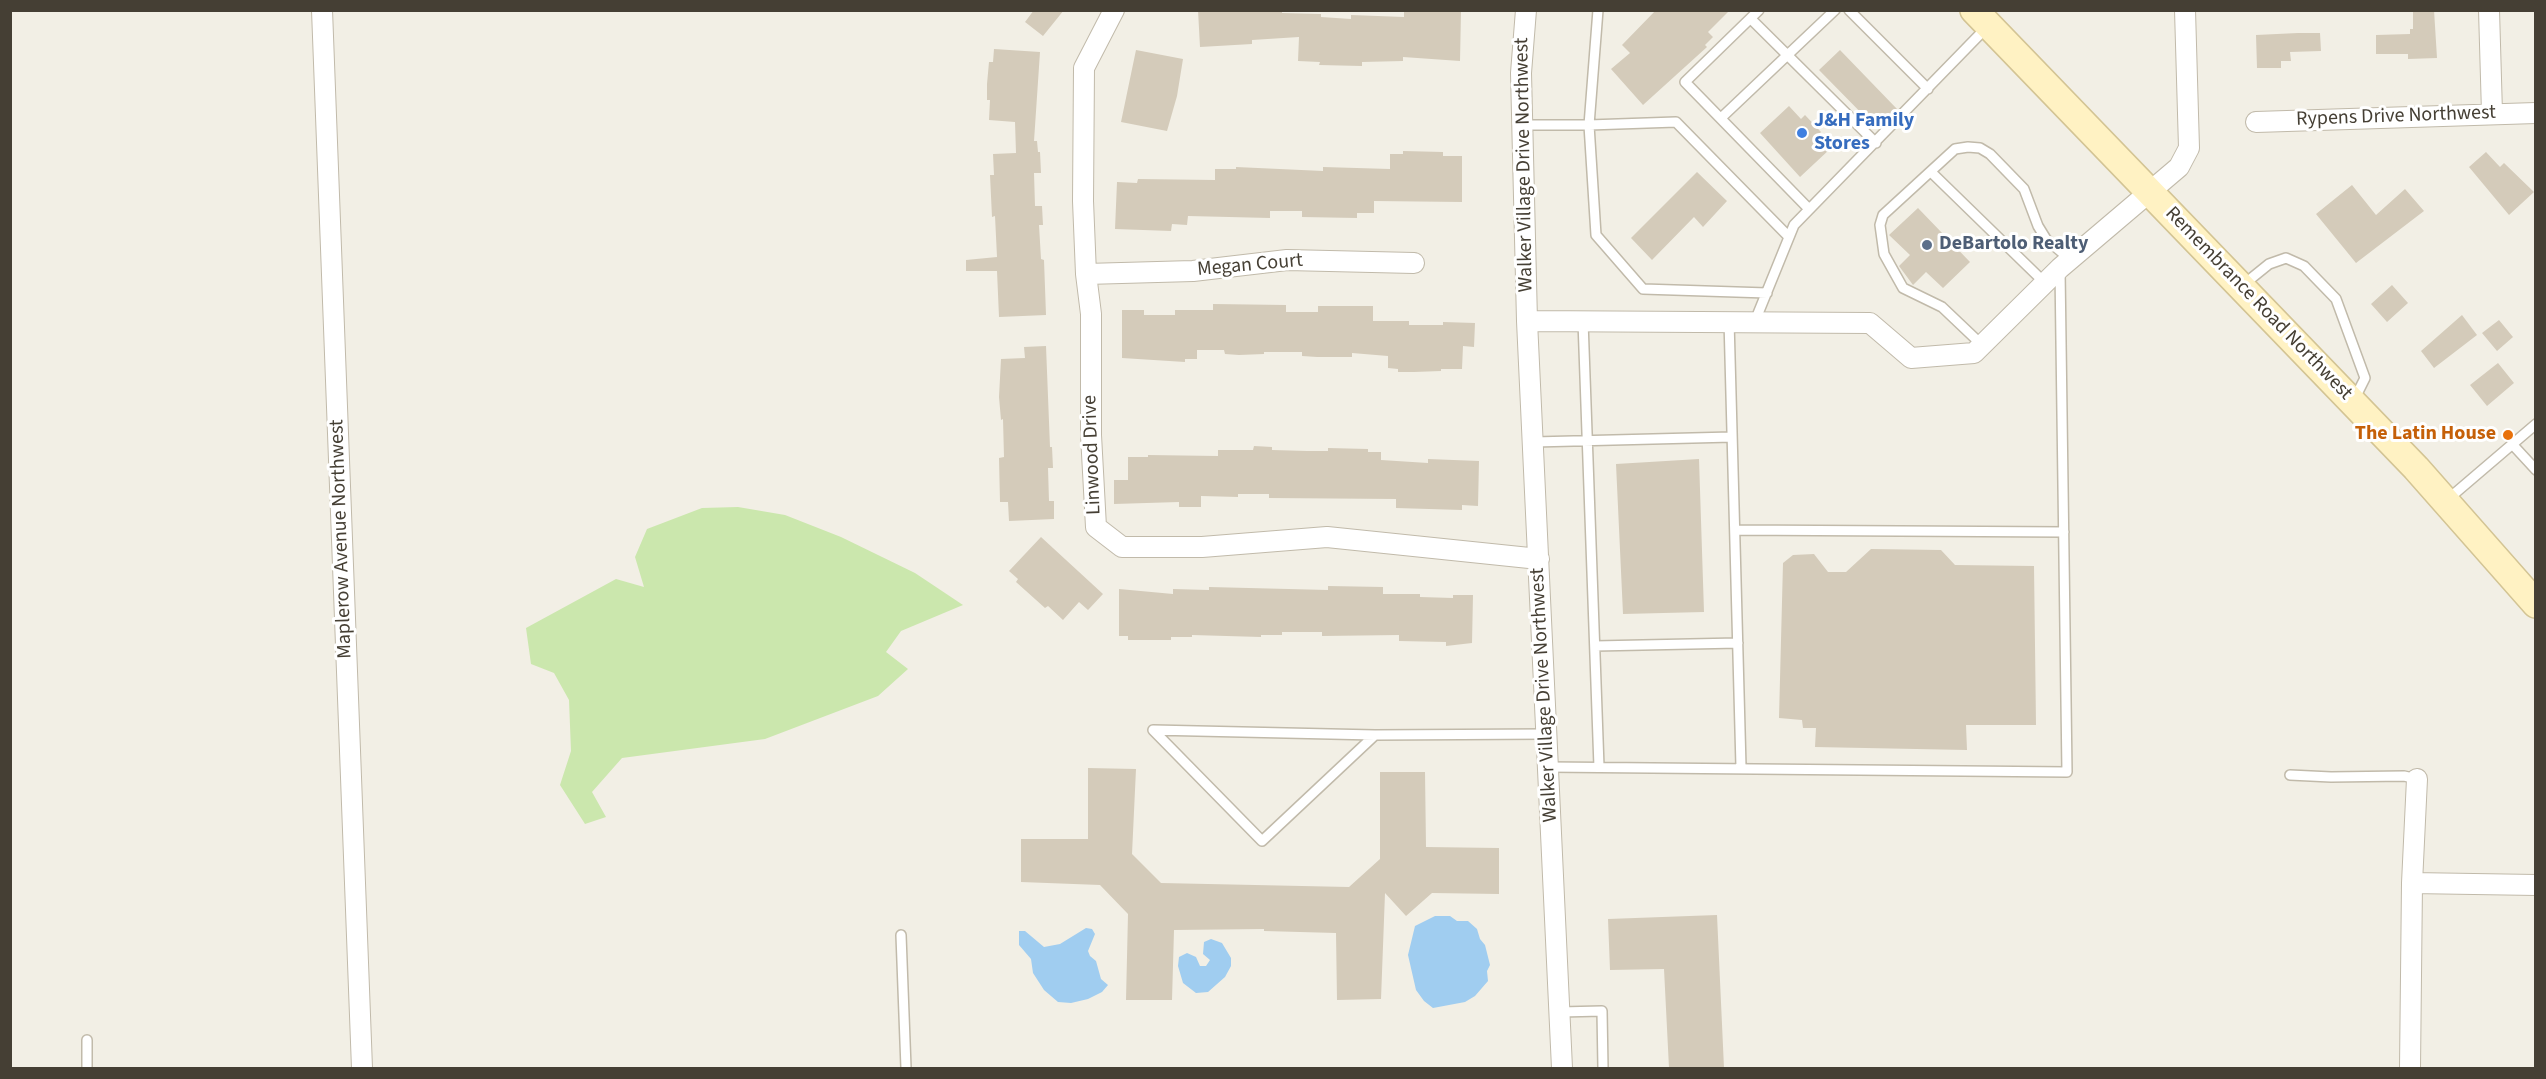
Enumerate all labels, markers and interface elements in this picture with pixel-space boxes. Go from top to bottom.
street label: Walker Village Drive Northwest [1511,37,1539,293]
street label: Rypens Drive Northwest [2296,102,2496,132]
place label: J&H Family Stores [1814,110,1914,157]
marker: J&H Family Stores [1795,126,1809,140]
street label: Remembrance Road Northwest [2159,202,2357,406]
place label: DeBartolo Realty [1939,233,2088,257]
marker: DeBartolo Realty [1920,238,1934,252]
street label: Megan Court [1196,249,1304,283]
street label: Linwood Drive [1079,395,1107,515]
street label: Maplerow Avenue Northwest [326,419,358,659]
place label: The Latin House [2355,423,2496,447]
marker: The Latin House [2501,428,2515,442]
street label: Walker Village Drive Northwest [1526,567,1564,823]

